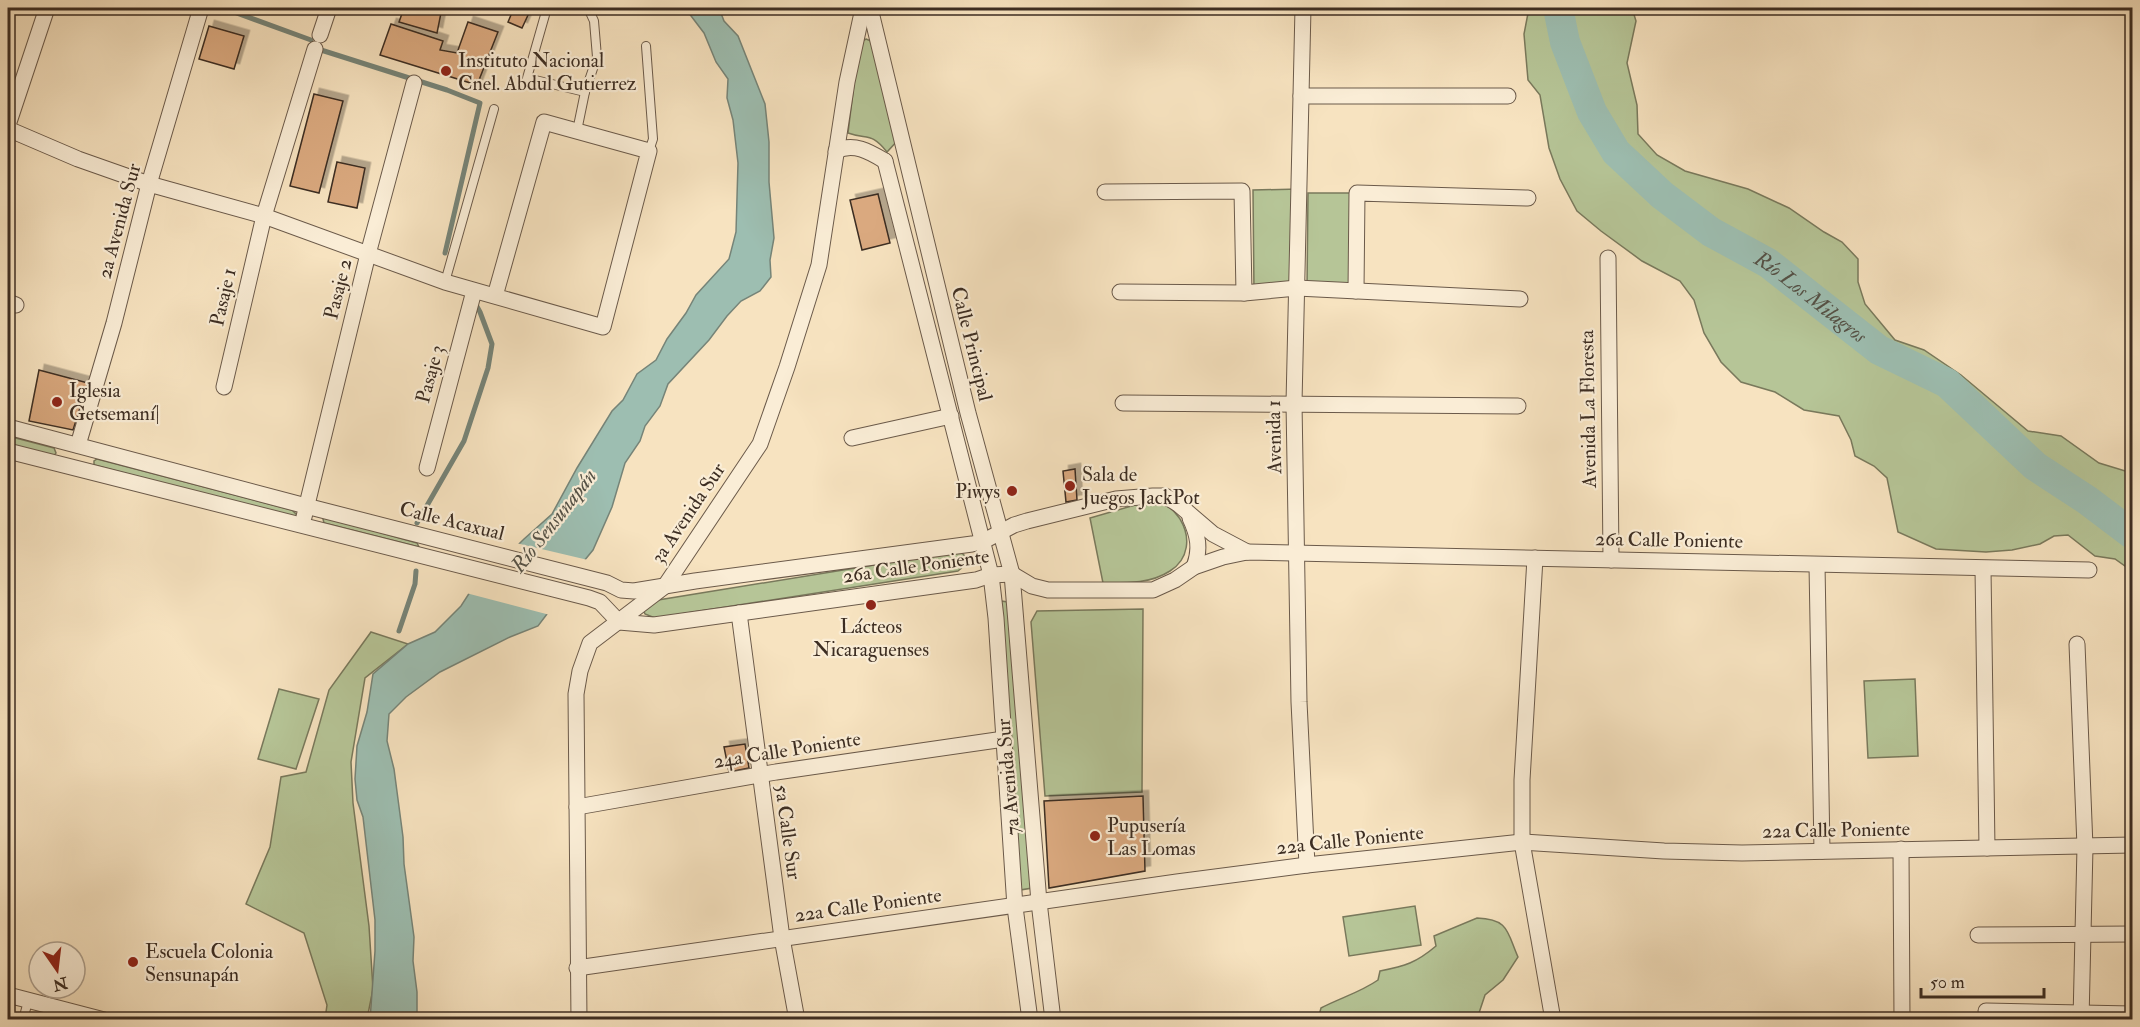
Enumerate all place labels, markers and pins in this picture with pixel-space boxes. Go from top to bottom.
place label: Instituto Nacional Cnel. Abdul Gutierrez [458,48,637,96]
marker: Instituto Nacional Cnel. Abdul Gutierrez [439,64,453,78]
place label: Iglesia Getsemaní| [69,378,160,426]
marker: Iglesia Getsemaní| [50,395,64,409]
place label: Sala de Juegos JackPot [1081,462,1200,510]
place label: Piwys [955,479,1000,504]
marker: Sala de Juegos JackPot [1063,479,1077,493]
marker: Piwys [1005,484,1019,498]
marker: Lácteos Nicaraguenses [864,598,878,612]
place label: Lácteos Nicaraguenses [813,614,929,662]
place label: Pupusería Las Lomas [1107,813,1196,861]
marker: Pupusería Las Lomas [1088,829,1102,843]
place label: Escuela Colonia Sensunapán [145,939,274,988]
marker: Escuela Colonia Sensunapán [126,955,140,969]

